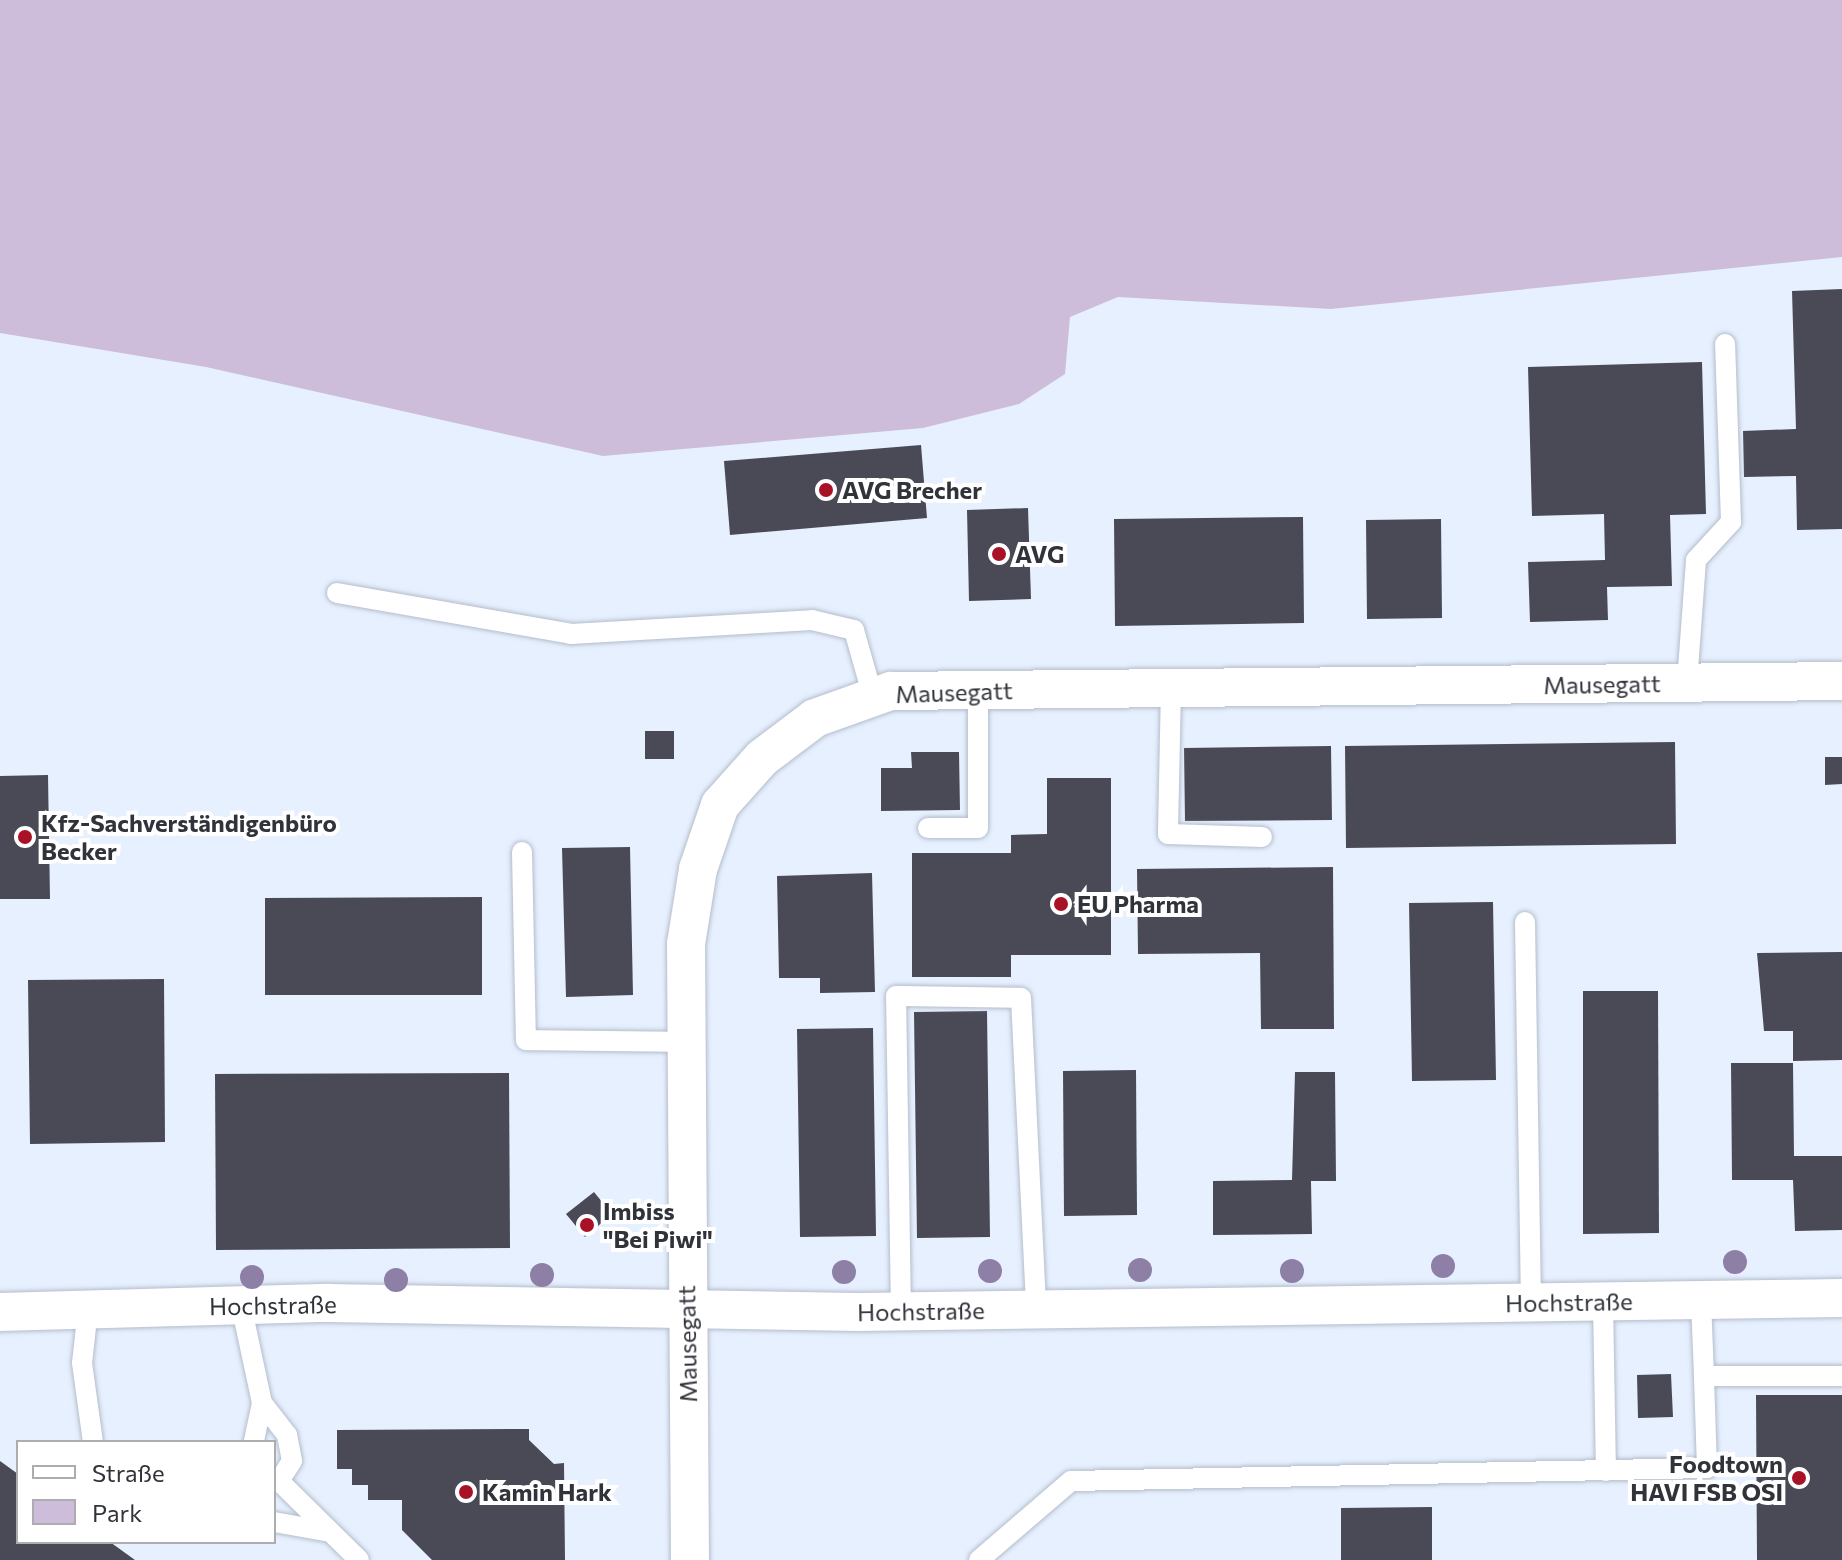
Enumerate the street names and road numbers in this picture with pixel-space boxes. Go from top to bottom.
street label: Mausegatt [1543,669,1661,699]
street label: Mausegatt [895,676,1013,708]
street label: Mausegatt [672,1285,702,1403]
street label: Hochstraße [1505,1286,1633,1318]
street label: Hochstraße [209,1289,337,1321]
street label: Hochstraße [857,1295,985,1327]

